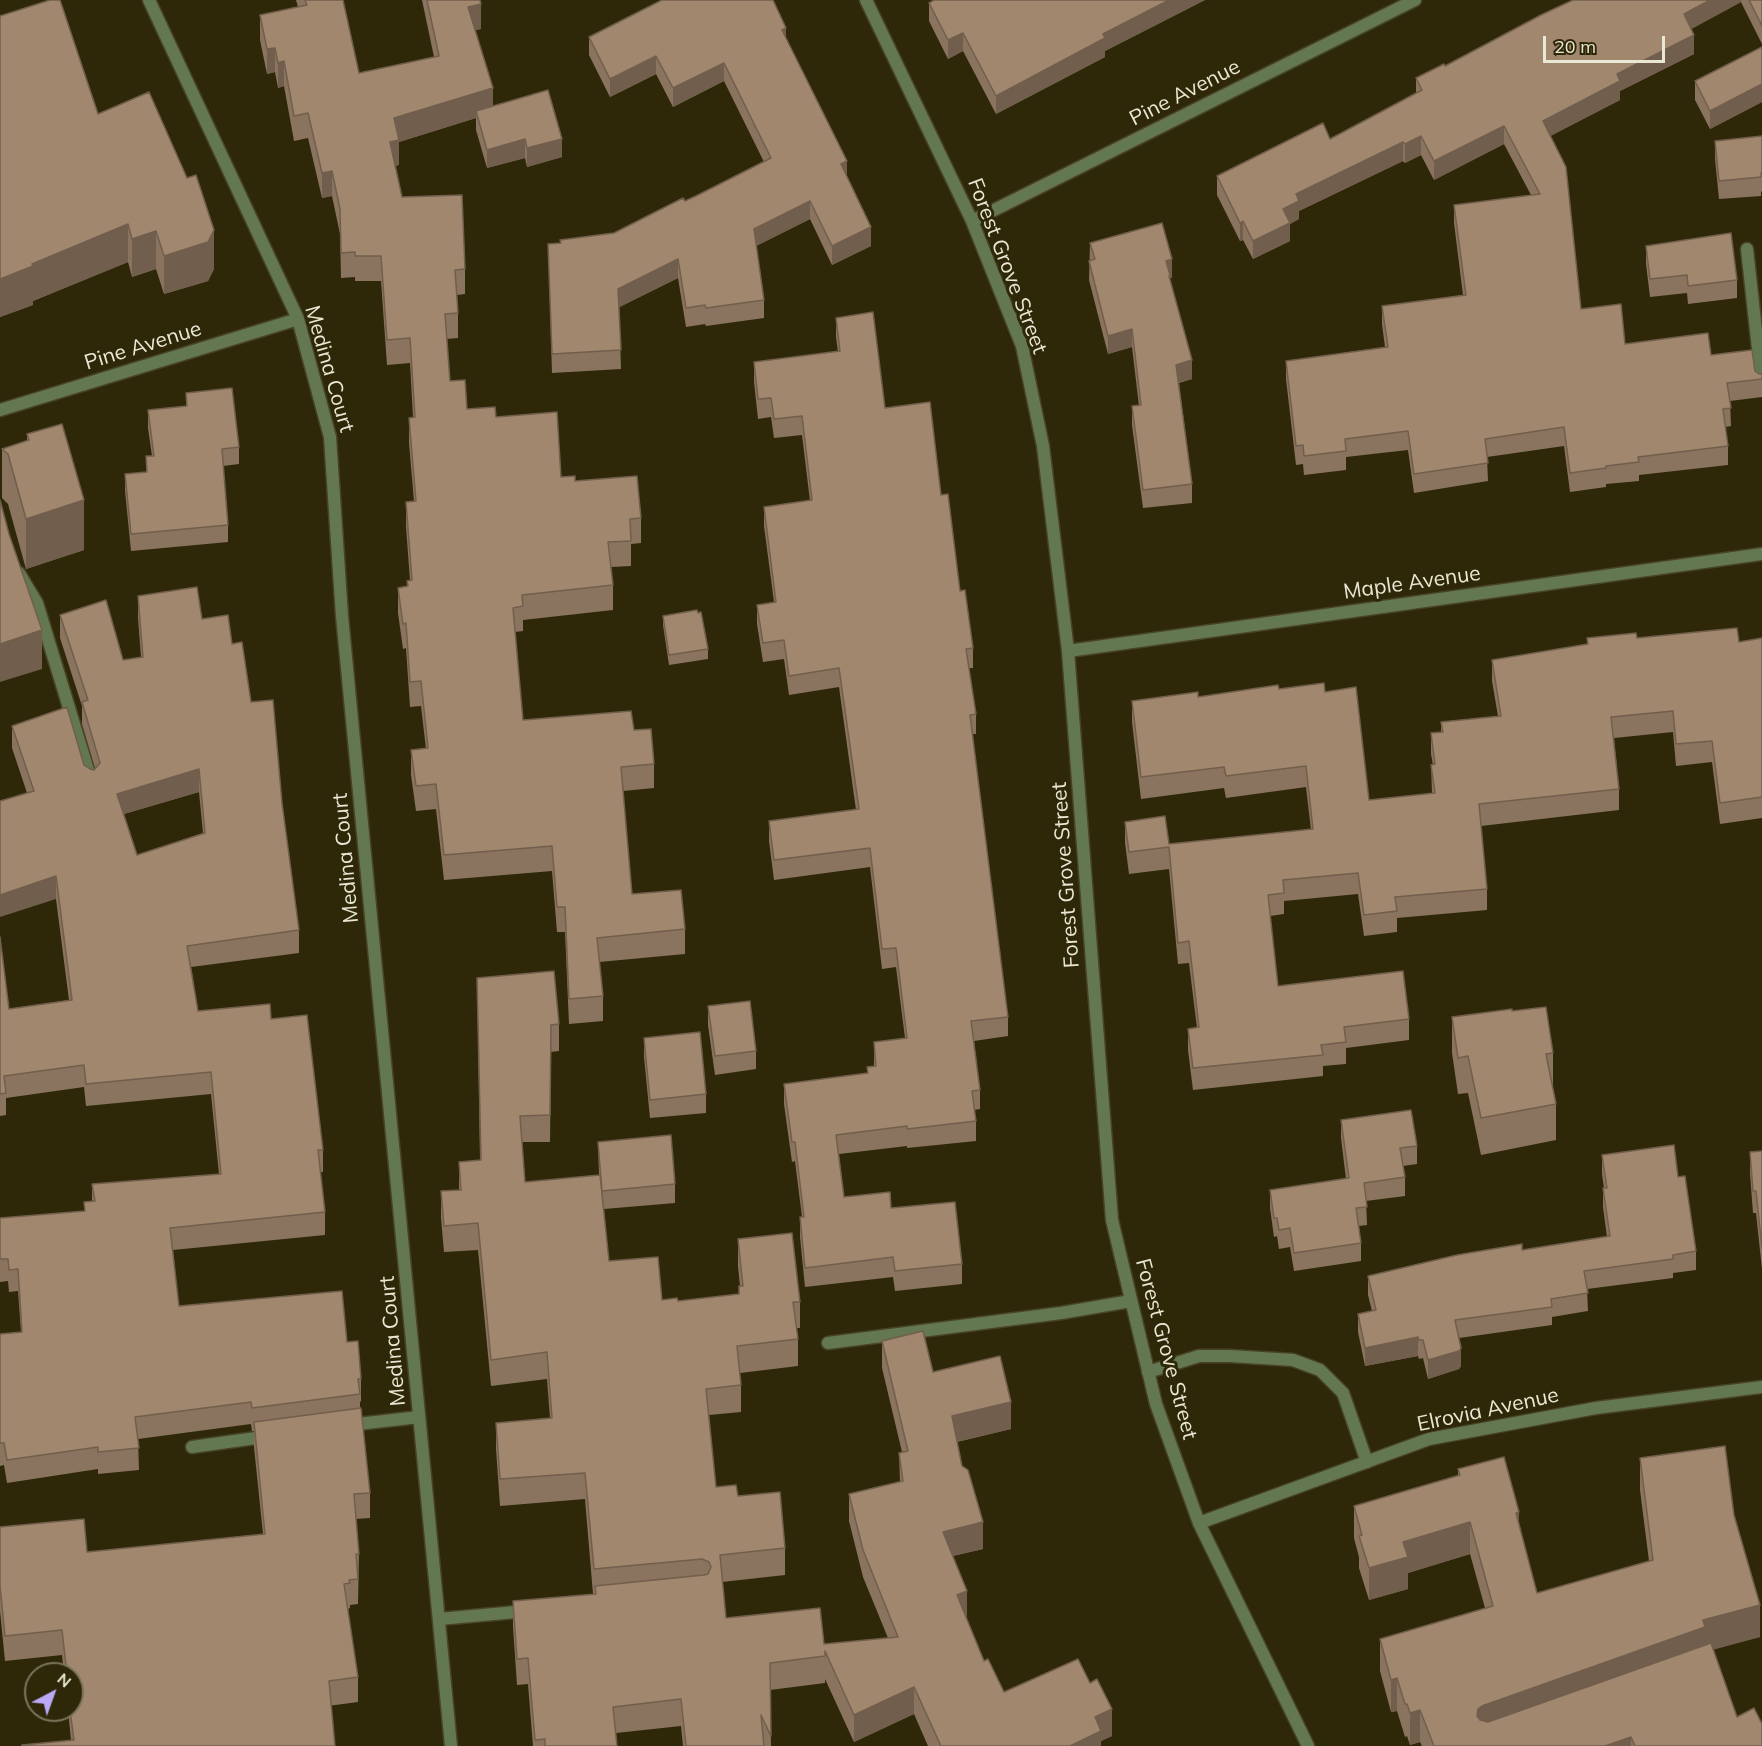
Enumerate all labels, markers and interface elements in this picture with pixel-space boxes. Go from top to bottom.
scale bar [1546,24,1668,62]
text: 20 m [1554,35,1596,58]
street label: Pine Avenue [1125,54,1245,132]
street label: Forest Grove Street [962,175,1052,357]
street label: Medina Court [299,303,359,435]
street label: Pine Avenue [81,316,205,376]
street label: Maple Avenue [1342,561,1482,605]
street label: Forest Grove Street [1047,781,1085,969]
street label: Medina Court [328,792,364,924]
street label: Forest Grove Street [1130,1256,1202,1442]
street label: Medina Court [375,1275,411,1407]
street label: Elrovia Avenue [1415,1383,1561,1437]
north arrow [24,1662,84,1722]
text: N [53,1668,76,1691]

